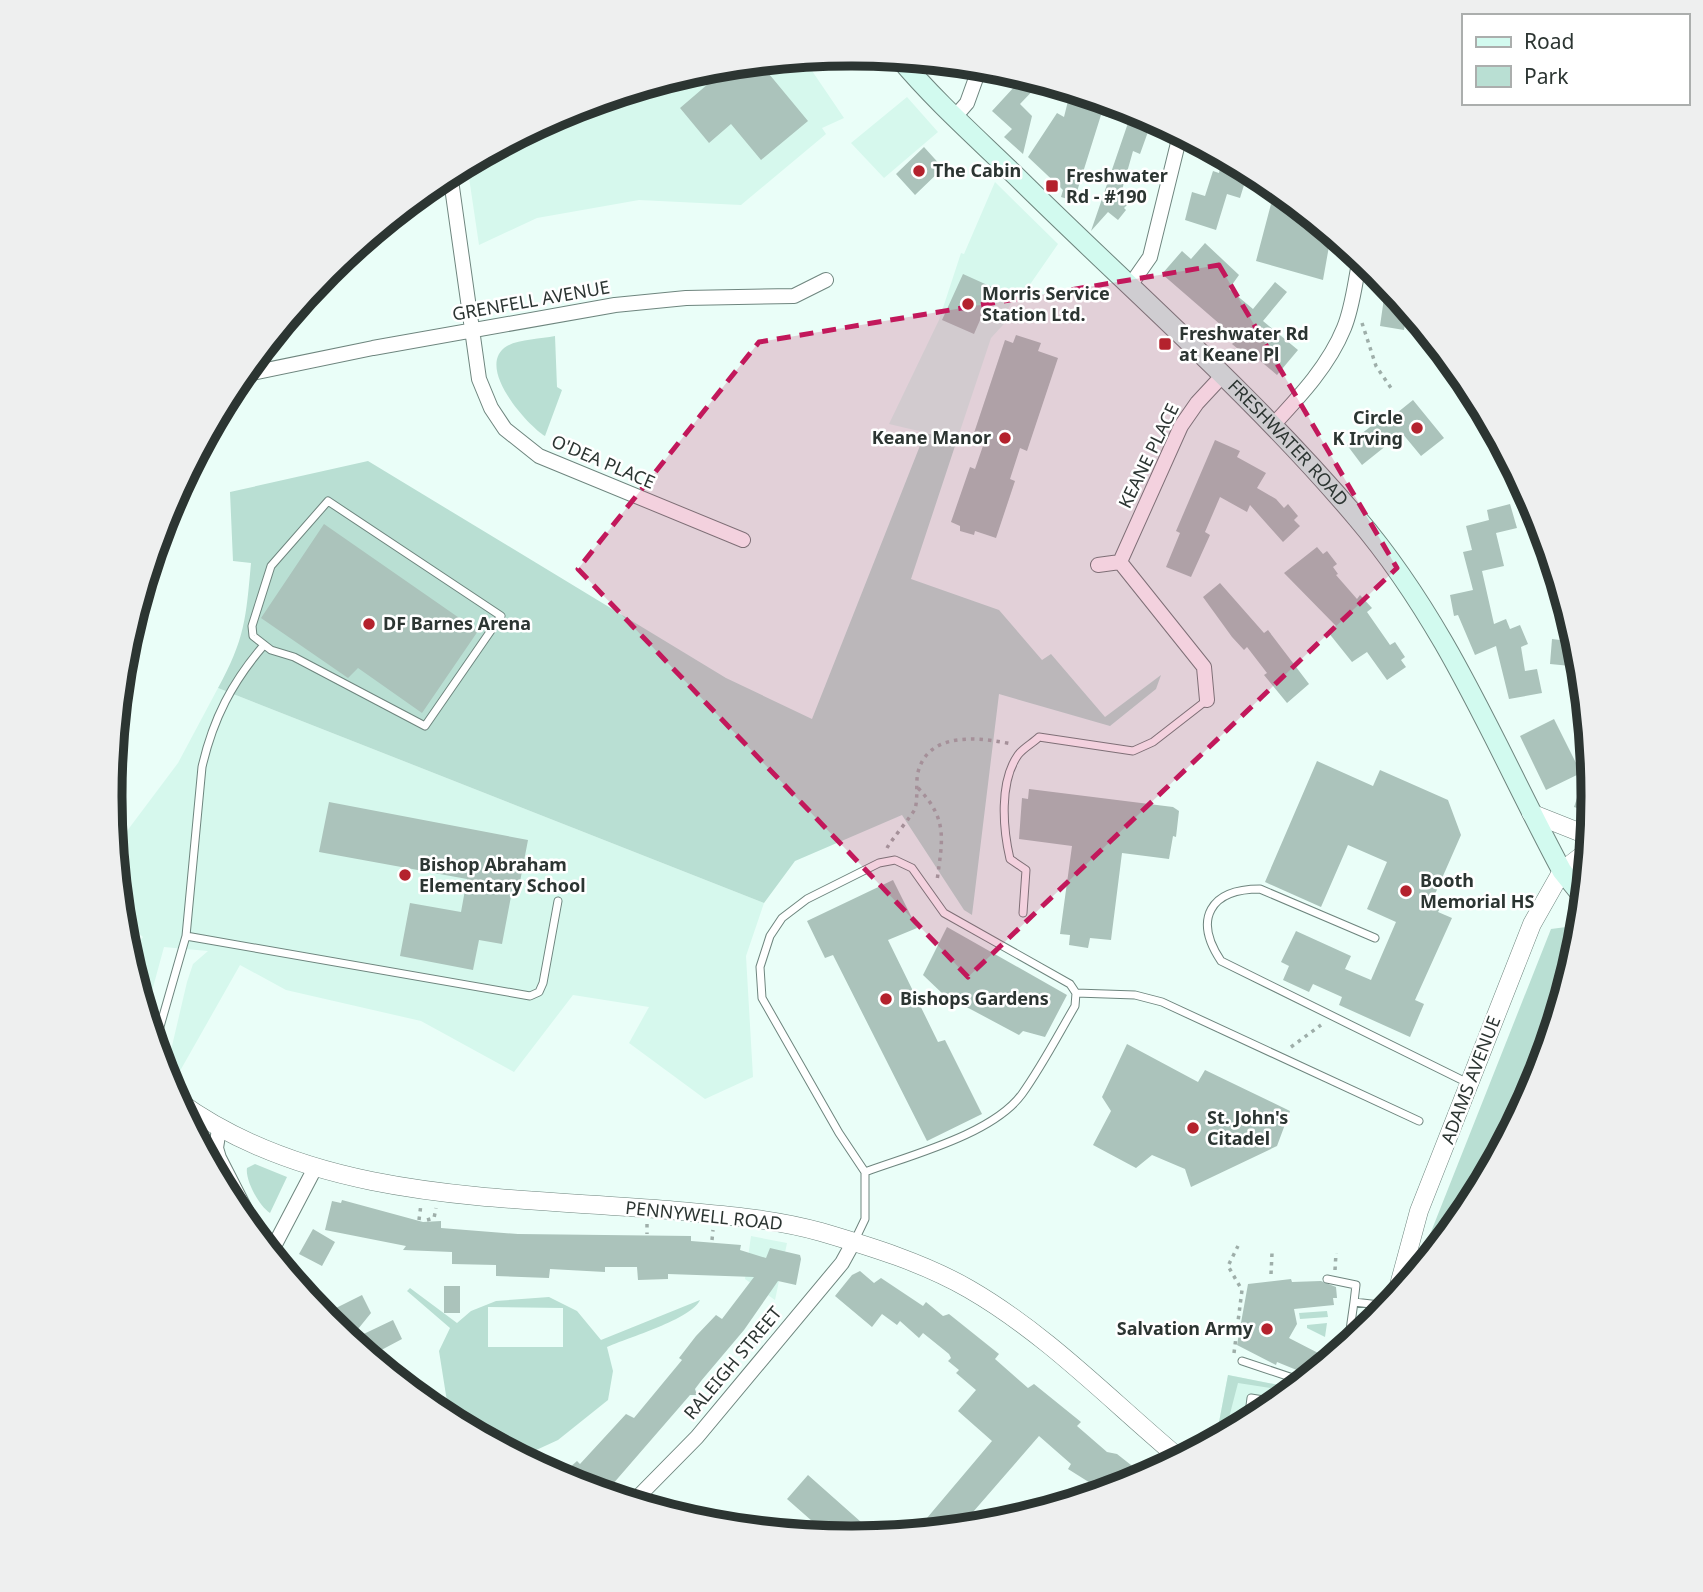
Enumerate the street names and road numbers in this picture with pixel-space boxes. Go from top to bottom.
street label: GRENFELL AVENUE [450,274,611,326]
street label: FRESHWATER ROAD [1223,374,1354,511]
street label: KEANE PLACE [1112,399,1184,512]
street label: O'DEA PLACE [548,428,659,494]
street label: ADAMS AVENUE [1435,1012,1505,1147]
street label: PENNYWELL ROAD [624,1195,784,1235]
street label: RALEIGH STREET [678,1301,787,1424]

